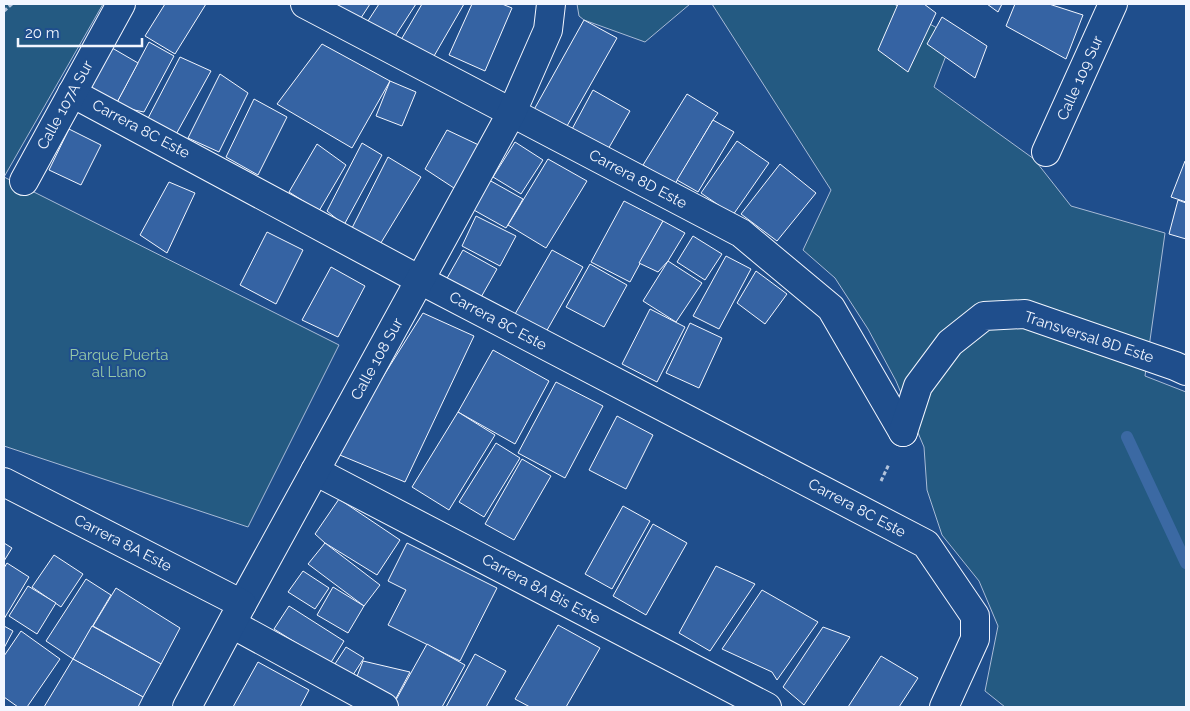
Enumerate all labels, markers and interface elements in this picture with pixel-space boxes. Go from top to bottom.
scale bar [18,15,141,47]
text: 20 m [25,24,60,42]
street label: Calle 109 Sur [1053,32,1107,123]
street label: Calle 107A Sur [33,57,97,153]
street label: Carrera 8C Este [89,96,193,162]
street label: Carrera 8D Este [586,146,690,212]
street label: Carrera 8C Este [446,288,550,354]
street label: Transversal 8D Este [1022,308,1156,367]
street label: Calle 108 Sur [347,314,407,403]
park label: Parque Puerta al Llano [70,346,168,381]
street label: Carrera 8C Este [805,475,909,541]
street label: Carrera 8A Este [71,511,175,575]
street label: Carrera 8A Bis Este [479,550,603,628]

